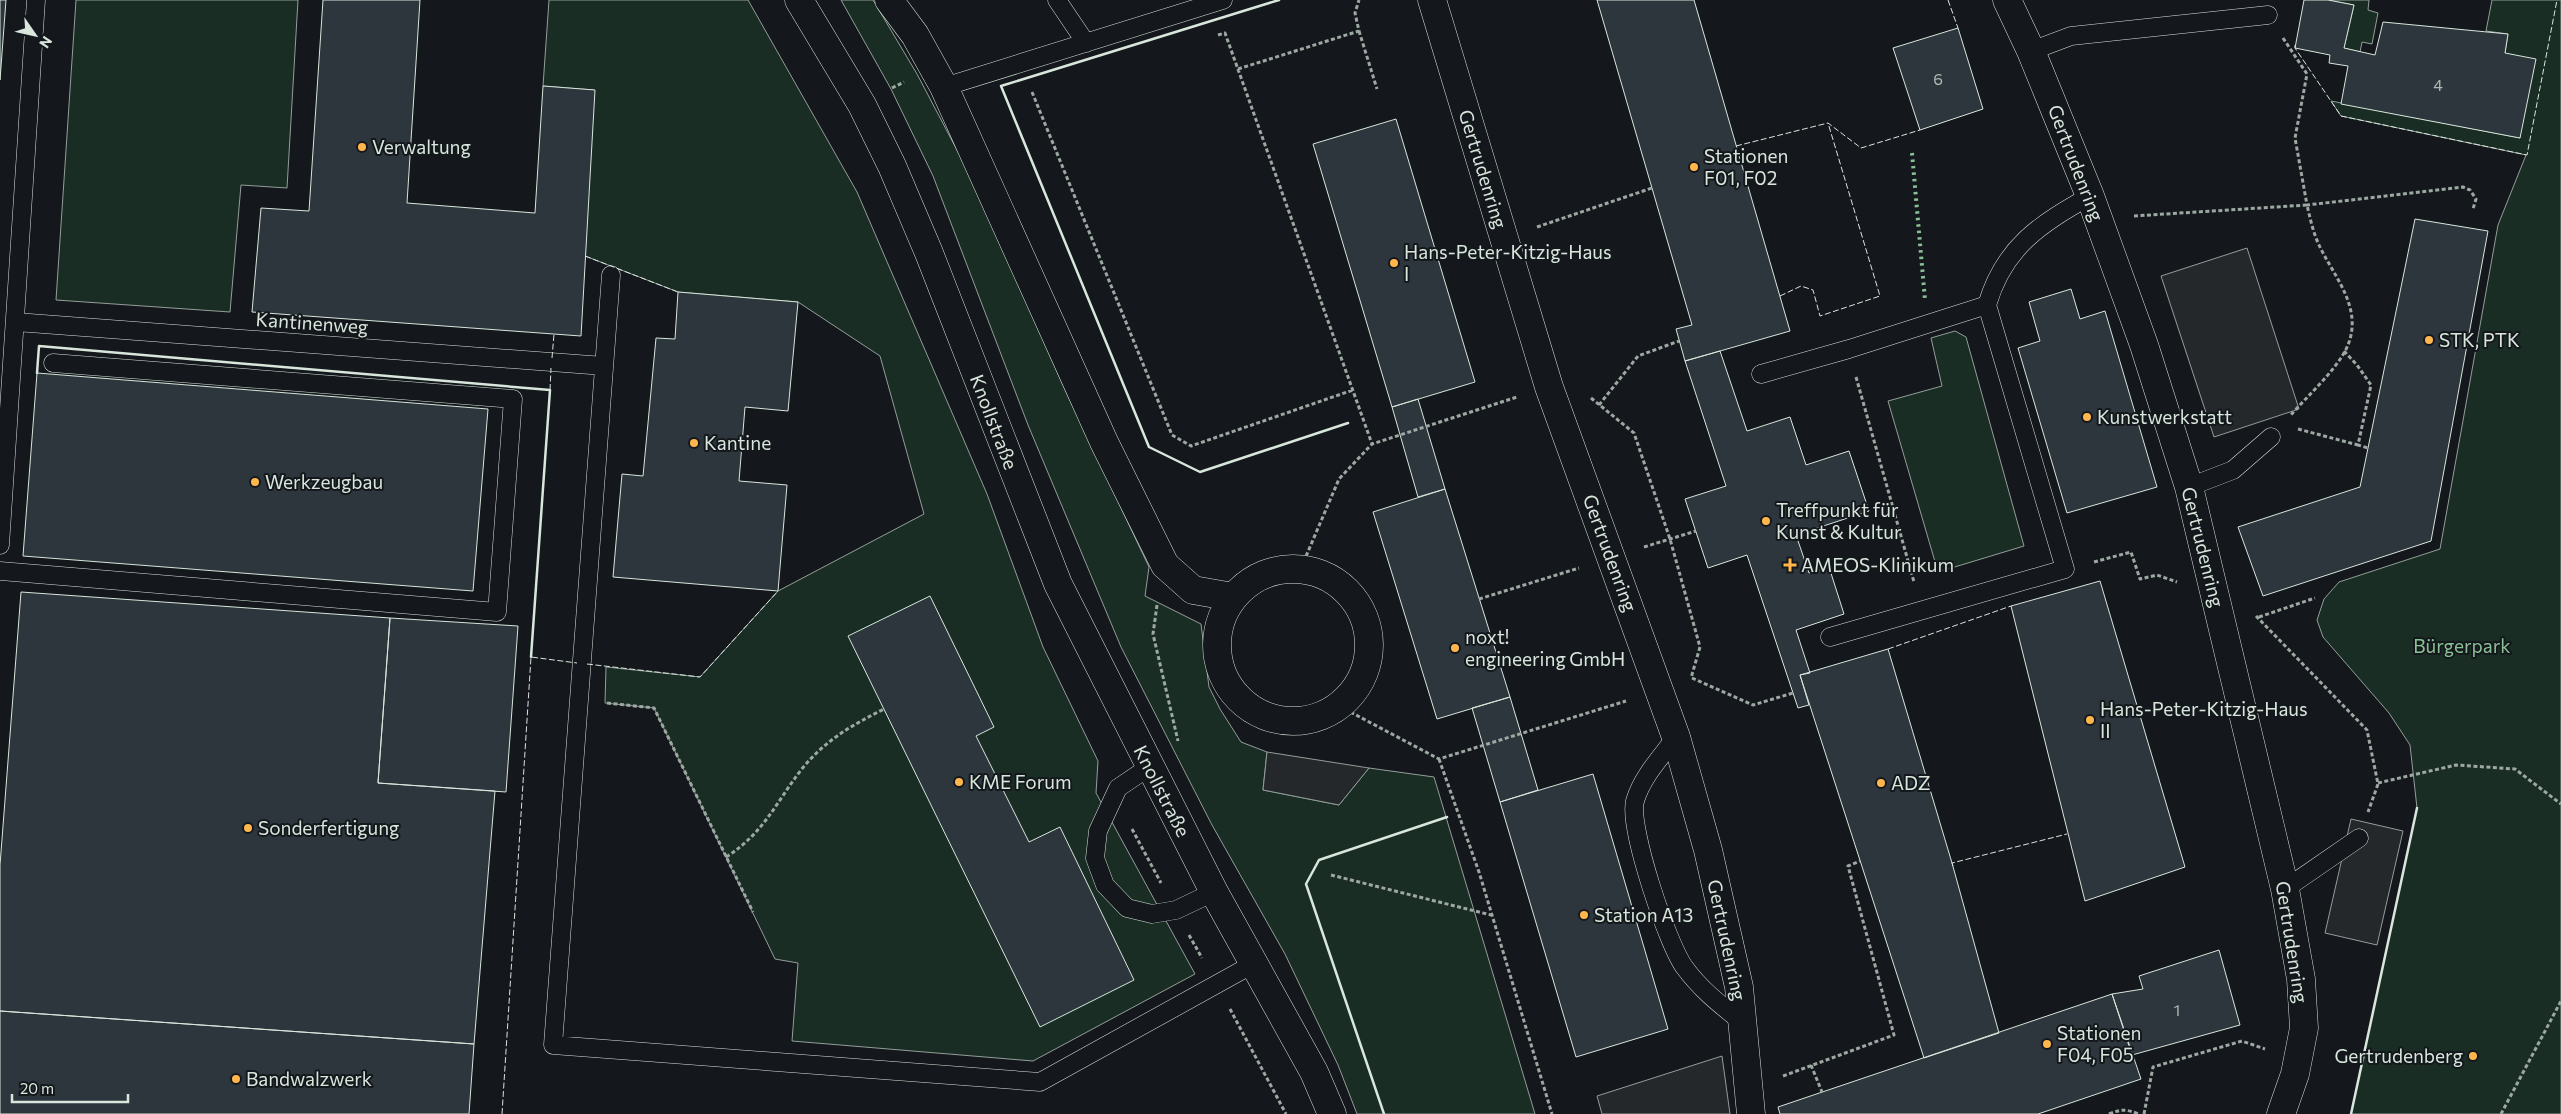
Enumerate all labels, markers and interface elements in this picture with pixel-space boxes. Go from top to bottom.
north arrow [10,10,60,60]
text: N [36,33,56,52]
house number: 6 [1933,69,1943,88]
house number: 4 [2433,75,2443,94]
street label: Gertrudenring [2044,101,2109,224]
street label: Gertrudenring [1454,107,1512,231]
place label: Verwaltung [372,135,471,158]
marker: Verwaltung [356,141,368,153]
place label: Stationen F01, F02 [1704,144,1789,189]
marker: Stationen F01, F02 [1688,161,1700,173]
place label: Hans-Peter-Kitzig-Haus I [1404,240,1612,285]
marker: Hans-Peter-Kitzig-Haus I [1388,257,1400,269]
street label: Kantinenweg [255,307,369,338]
place label: STK, PTK [2439,328,2520,351]
marker: STK, PTK [2423,334,2435,346]
street label: Knollstraße [966,371,1023,473]
place label: Kunstwerkstatt [2097,405,2232,428]
marker: Kunstwerkstatt [2081,411,2093,423]
place label: Kantine [704,431,771,454]
marker: Kantine [688,437,700,449]
place label: Werkzeugbau [265,470,383,493]
marker: Werkzeugbau [249,476,261,488]
street label: Gertrudenring [2177,484,2230,609]
street label: Gertrudenring [1579,491,1642,615]
place label: Treffpunkt für Kunst & Kultur [1776,498,1902,543]
marker: Treffpunkt für Kunst & Kultur [1760,515,1772,527]
place label: AMEOS-Klinikum [1801,553,1954,576]
marker: AMEOS-Klinikum [1783,558,1797,572]
place label: noxt! engineering GmbH [1465,625,1625,670]
park label: Bürgerpark [2413,634,2511,657]
marker: noxt! engineering GmbH [1449,642,1461,654]
place label: Hans-Peter-Kitzig-Haus II [2100,697,2308,742]
marker: Hans-Peter-Kitzig-Haus II [2084,714,2096,726]
street label: Knollstraße [1130,741,1195,841]
place label: KME Forum [969,770,1071,793]
place label: ADZ [1891,771,1931,794]
marker: KME Forum [953,776,965,788]
marker: ADZ [1875,777,1887,789]
place label: Sonderfertigung [258,816,399,839]
marker: Sonderfertigung [242,822,254,834]
street label: Gertrudenring [1703,877,1752,1002]
street label: Gertrudenring [2272,879,2313,1005]
place label: Station A13 [1594,903,1693,926]
marker: Station A13 [1578,909,1590,921]
house number: 1 [2174,1000,2180,1019]
place label: Stationen F04, F05 [2057,1021,2142,1066]
marker: Stationen F04, F05 [2041,1038,2053,1050]
place label: Gertrudenberg [2334,1044,2463,1067]
marker: Gertrudenberg [2467,1050,2479,1062]
place label: Bandwalzwerk [246,1067,372,1090]
scale bar [12,1072,129,1104]
marker: Bandwalzwerk [230,1073,242,1085]
text: 20 m [20,1079,54,1097]

